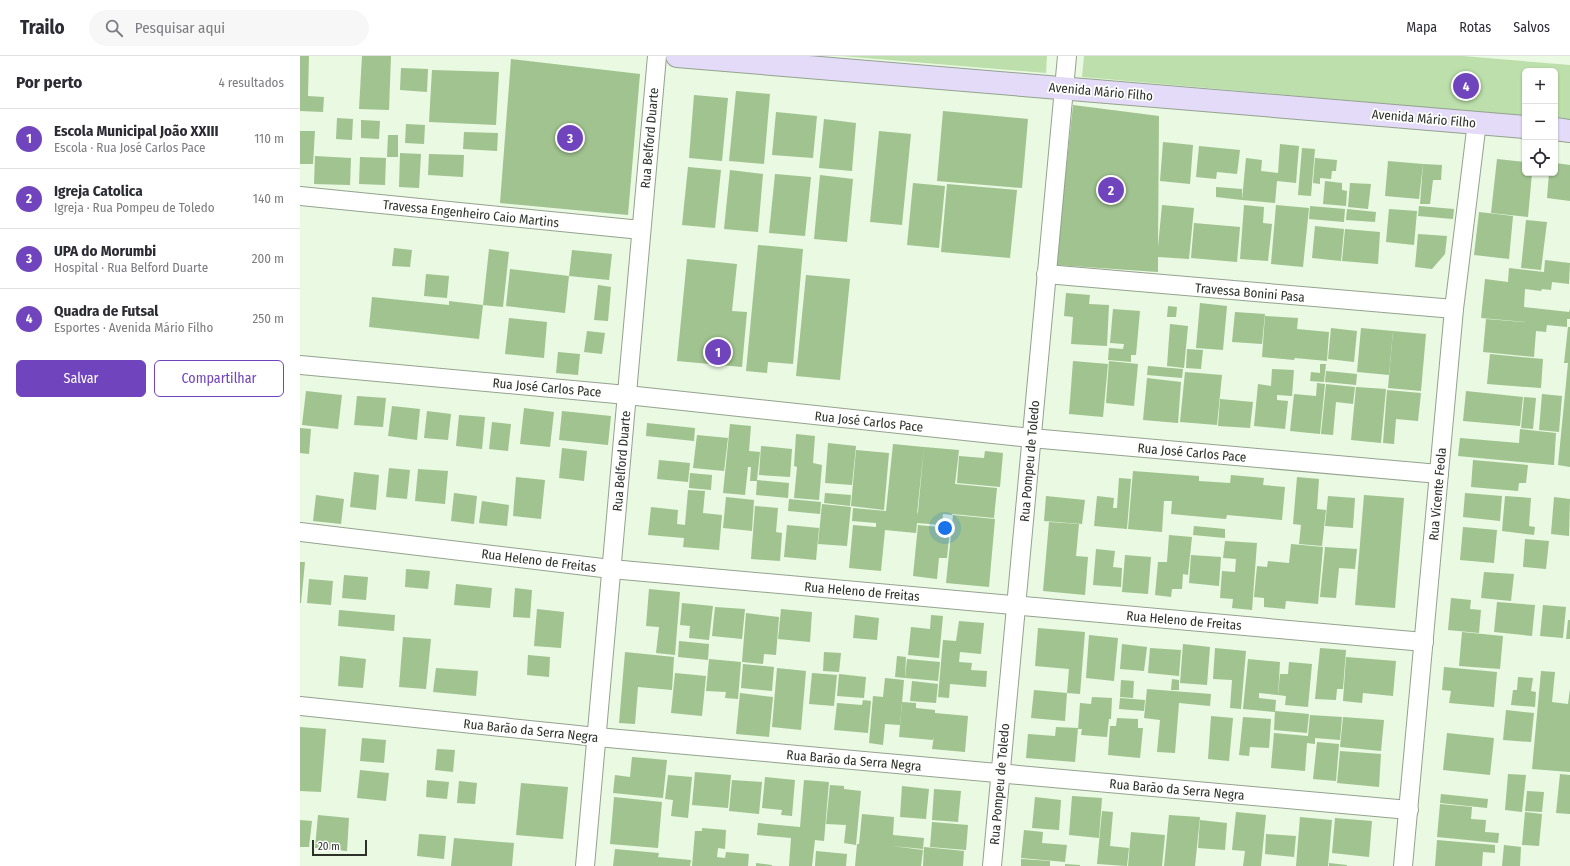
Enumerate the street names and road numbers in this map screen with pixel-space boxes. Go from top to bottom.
street label: Avenida Mário Filho [1048,79,1154,104]
street label: Rua Belford Duarte [638,87,661,189]
street label: Avenida Mário Filho [1371,106,1477,131]
street label: Travessa Engenheiro Caio Martins [382,197,560,230]
street label: Travessa Bonini Pasa [1195,280,1305,305]
street label: Rua José Carlos Pace [492,375,602,400]
street label: Rua Pompeu de Toledo [1017,400,1042,522]
street label: Rua José Carlos Pace [814,408,924,435]
street label: Rua Belford Duarte [610,410,633,512]
street label: Rua José Carlos Pace [1137,440,1247,465]
street label: Rua Vicente Feola [1426,447,1449,541]
street label: Rua Heleno de Freitas [481,546,598,575]
street label: Rua Heleno de Freitas [804,579,921,604]
street label: Rua Heleno de Freitas [1126,608,1243,633]
street label: Rua Barão da Serra Negra [463,716,599,745]
street label: Rua Pompeu de Toledo [987,723,1012,845]
street label: Rua Barão da Serra Negra [786,747,922,774]
street label: Rua Barão da Serra Negra [1109,776,1245,803]

